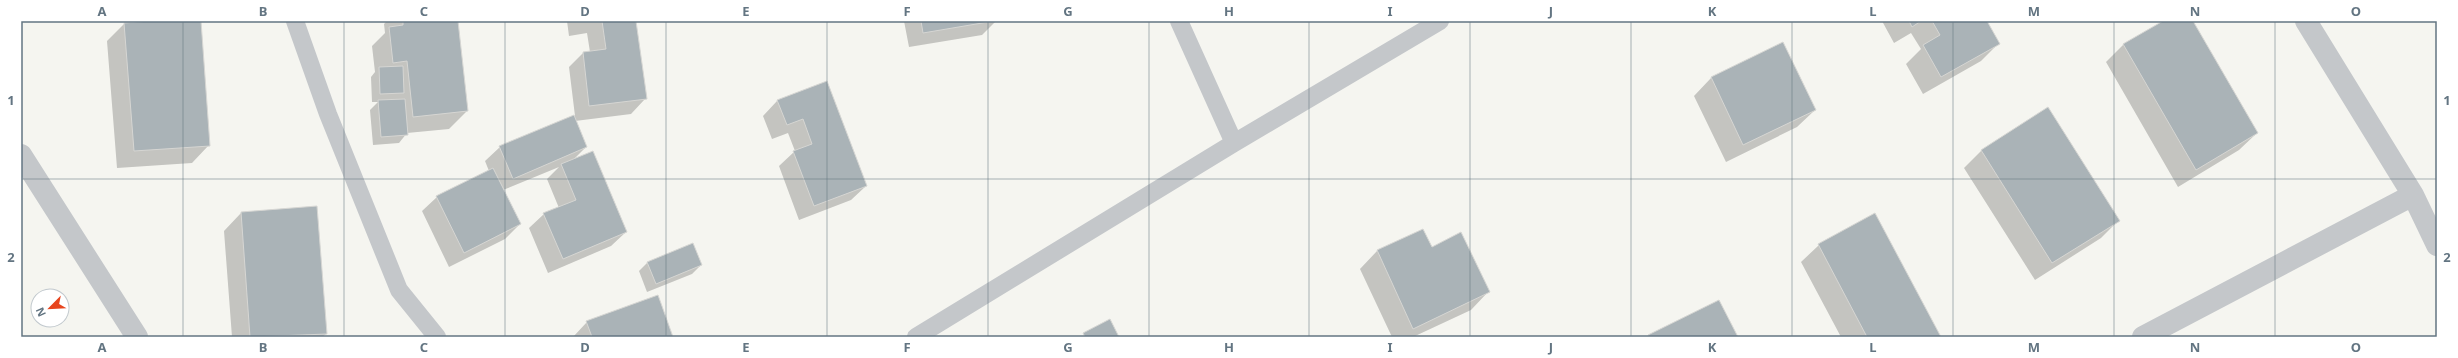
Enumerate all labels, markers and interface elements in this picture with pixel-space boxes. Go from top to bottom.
text: A [98,2,107,20]
text: B [259,2,267,20]
text: C [420,2,428,20]
text: D [580,2,590,20]
text: E [742,2,750,20]
text: F [903,2,911,20]
text: G [1063,2,1073,20]
text: H [1224,2,1234,20]
text: I [1387,2,1393,20]
text: J [1548,2,1553,20]
text: K [1708,2,1717,20]
text: L [1869,2,1877,20]
text: M [2028,2,2040,20]
text: N [2190,2,2200,20]
text: O [2351,2,2361,20]
text: 1 [7,91,15,109]
text: 1 [2443,91,2451,109]
text: 2 [7,248,15,266]
text: 2 [2443,248,2451,266]
north arrow [30,288,70,328]
text: N [32,305,49,319]
text: A [98,338,107,356]
text: B [259,338,267,356]
text: C [420,338,428,356]
text: D [580,338,590,356]
text: E [742,338,750,356]
text: F [903,338,911,356]
text: G [1063,338,1073,356]
text: H [1224,338,1234,356]
text: I [1387,338,1393,356]
text: J [1548,338,1553,356]
text: K [1708,338,1717,356]
text: L [1869,338,1877,356]
text: M [2028,338,2040,356]
text: N [2190,338,2200,356]
text: O [2351,338,2361,356]

